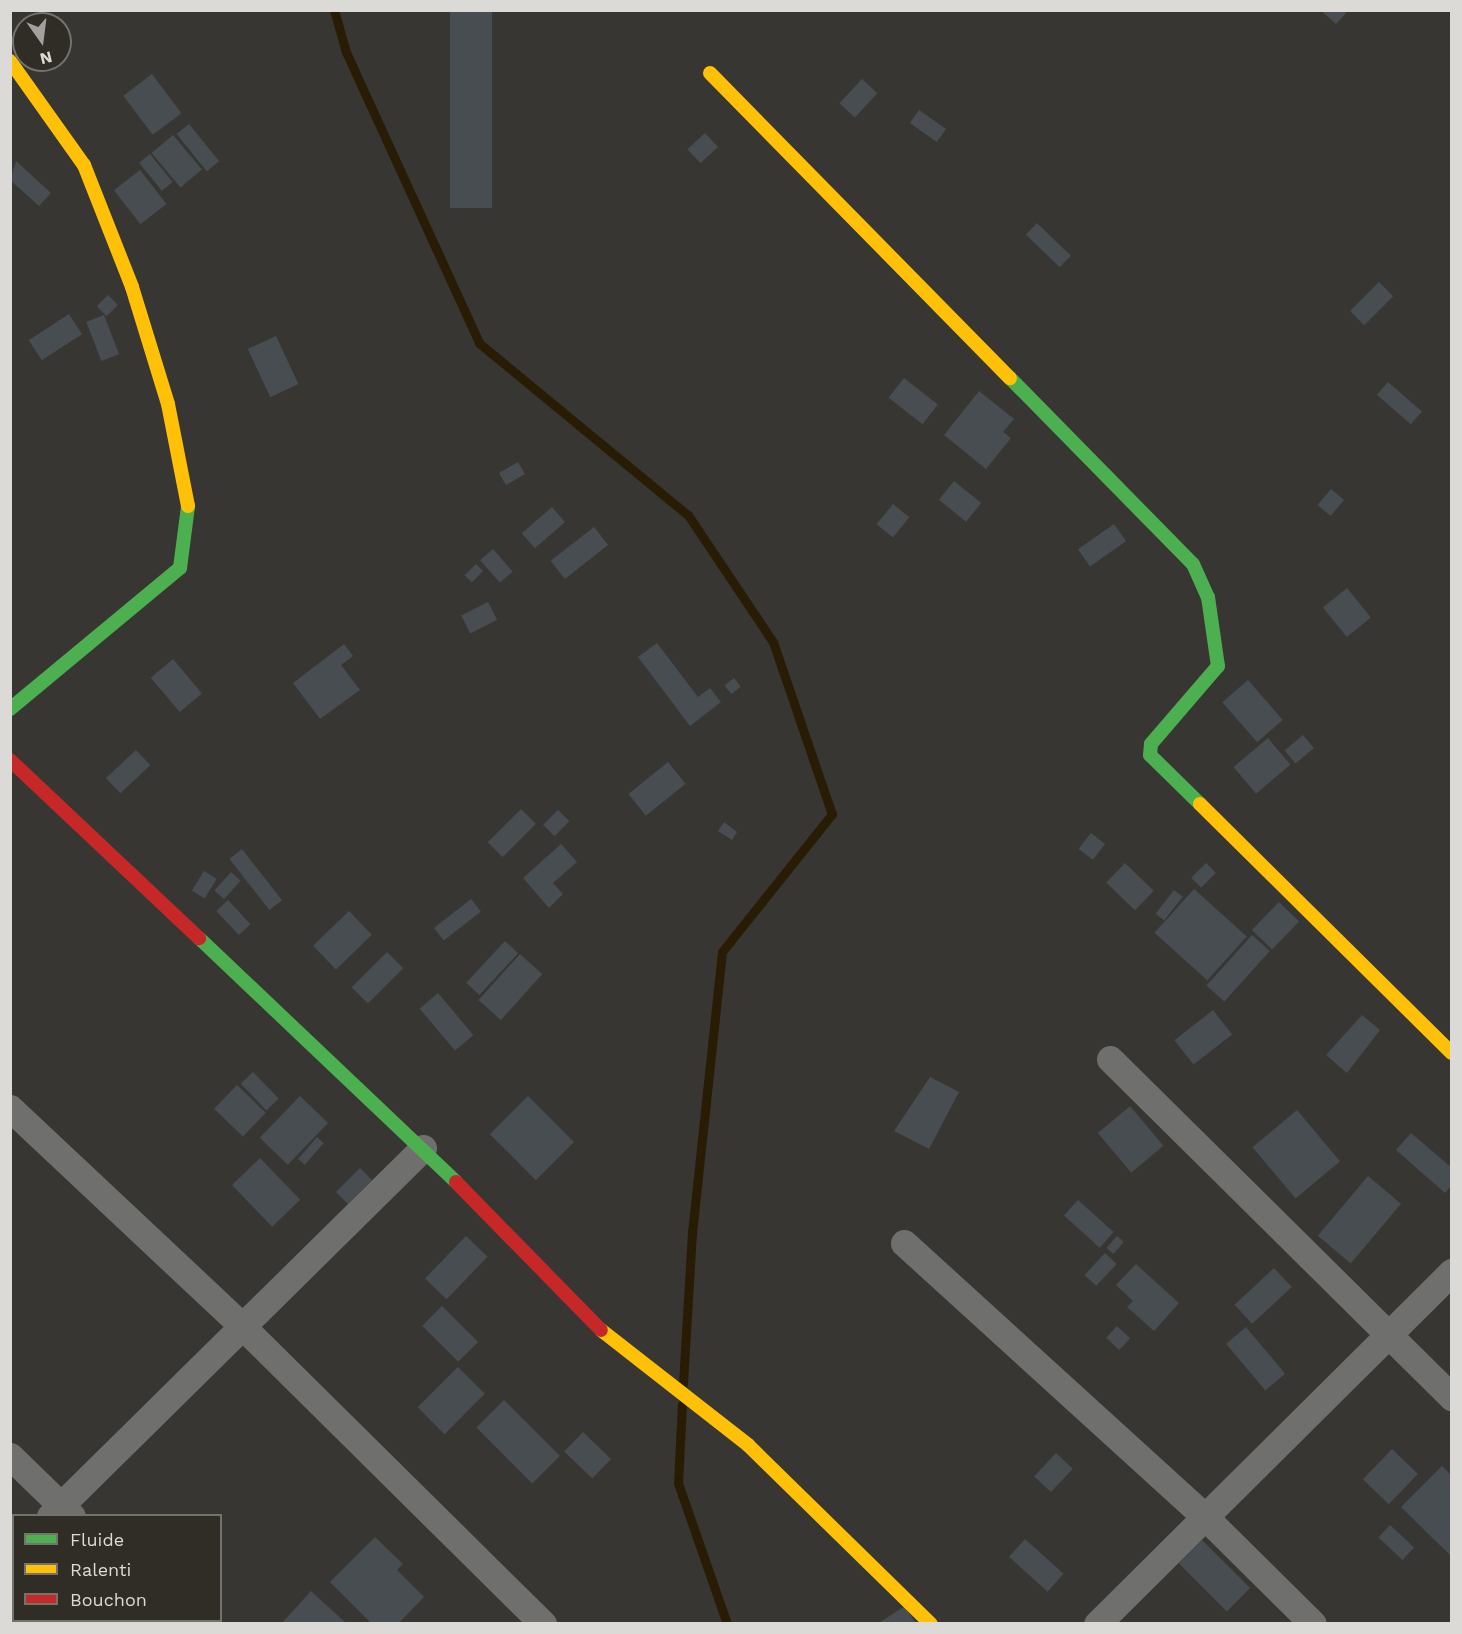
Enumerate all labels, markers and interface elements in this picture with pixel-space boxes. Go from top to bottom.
north arrow [12,12,72,72]
text: N [38,47,54,69]
legend [12,1514,222,1622]
text: Fluide [70,1529,124,1550]
text: Ralenti [70,1559,131,1580]
text: Bouchon [70,1589,147,1610]

